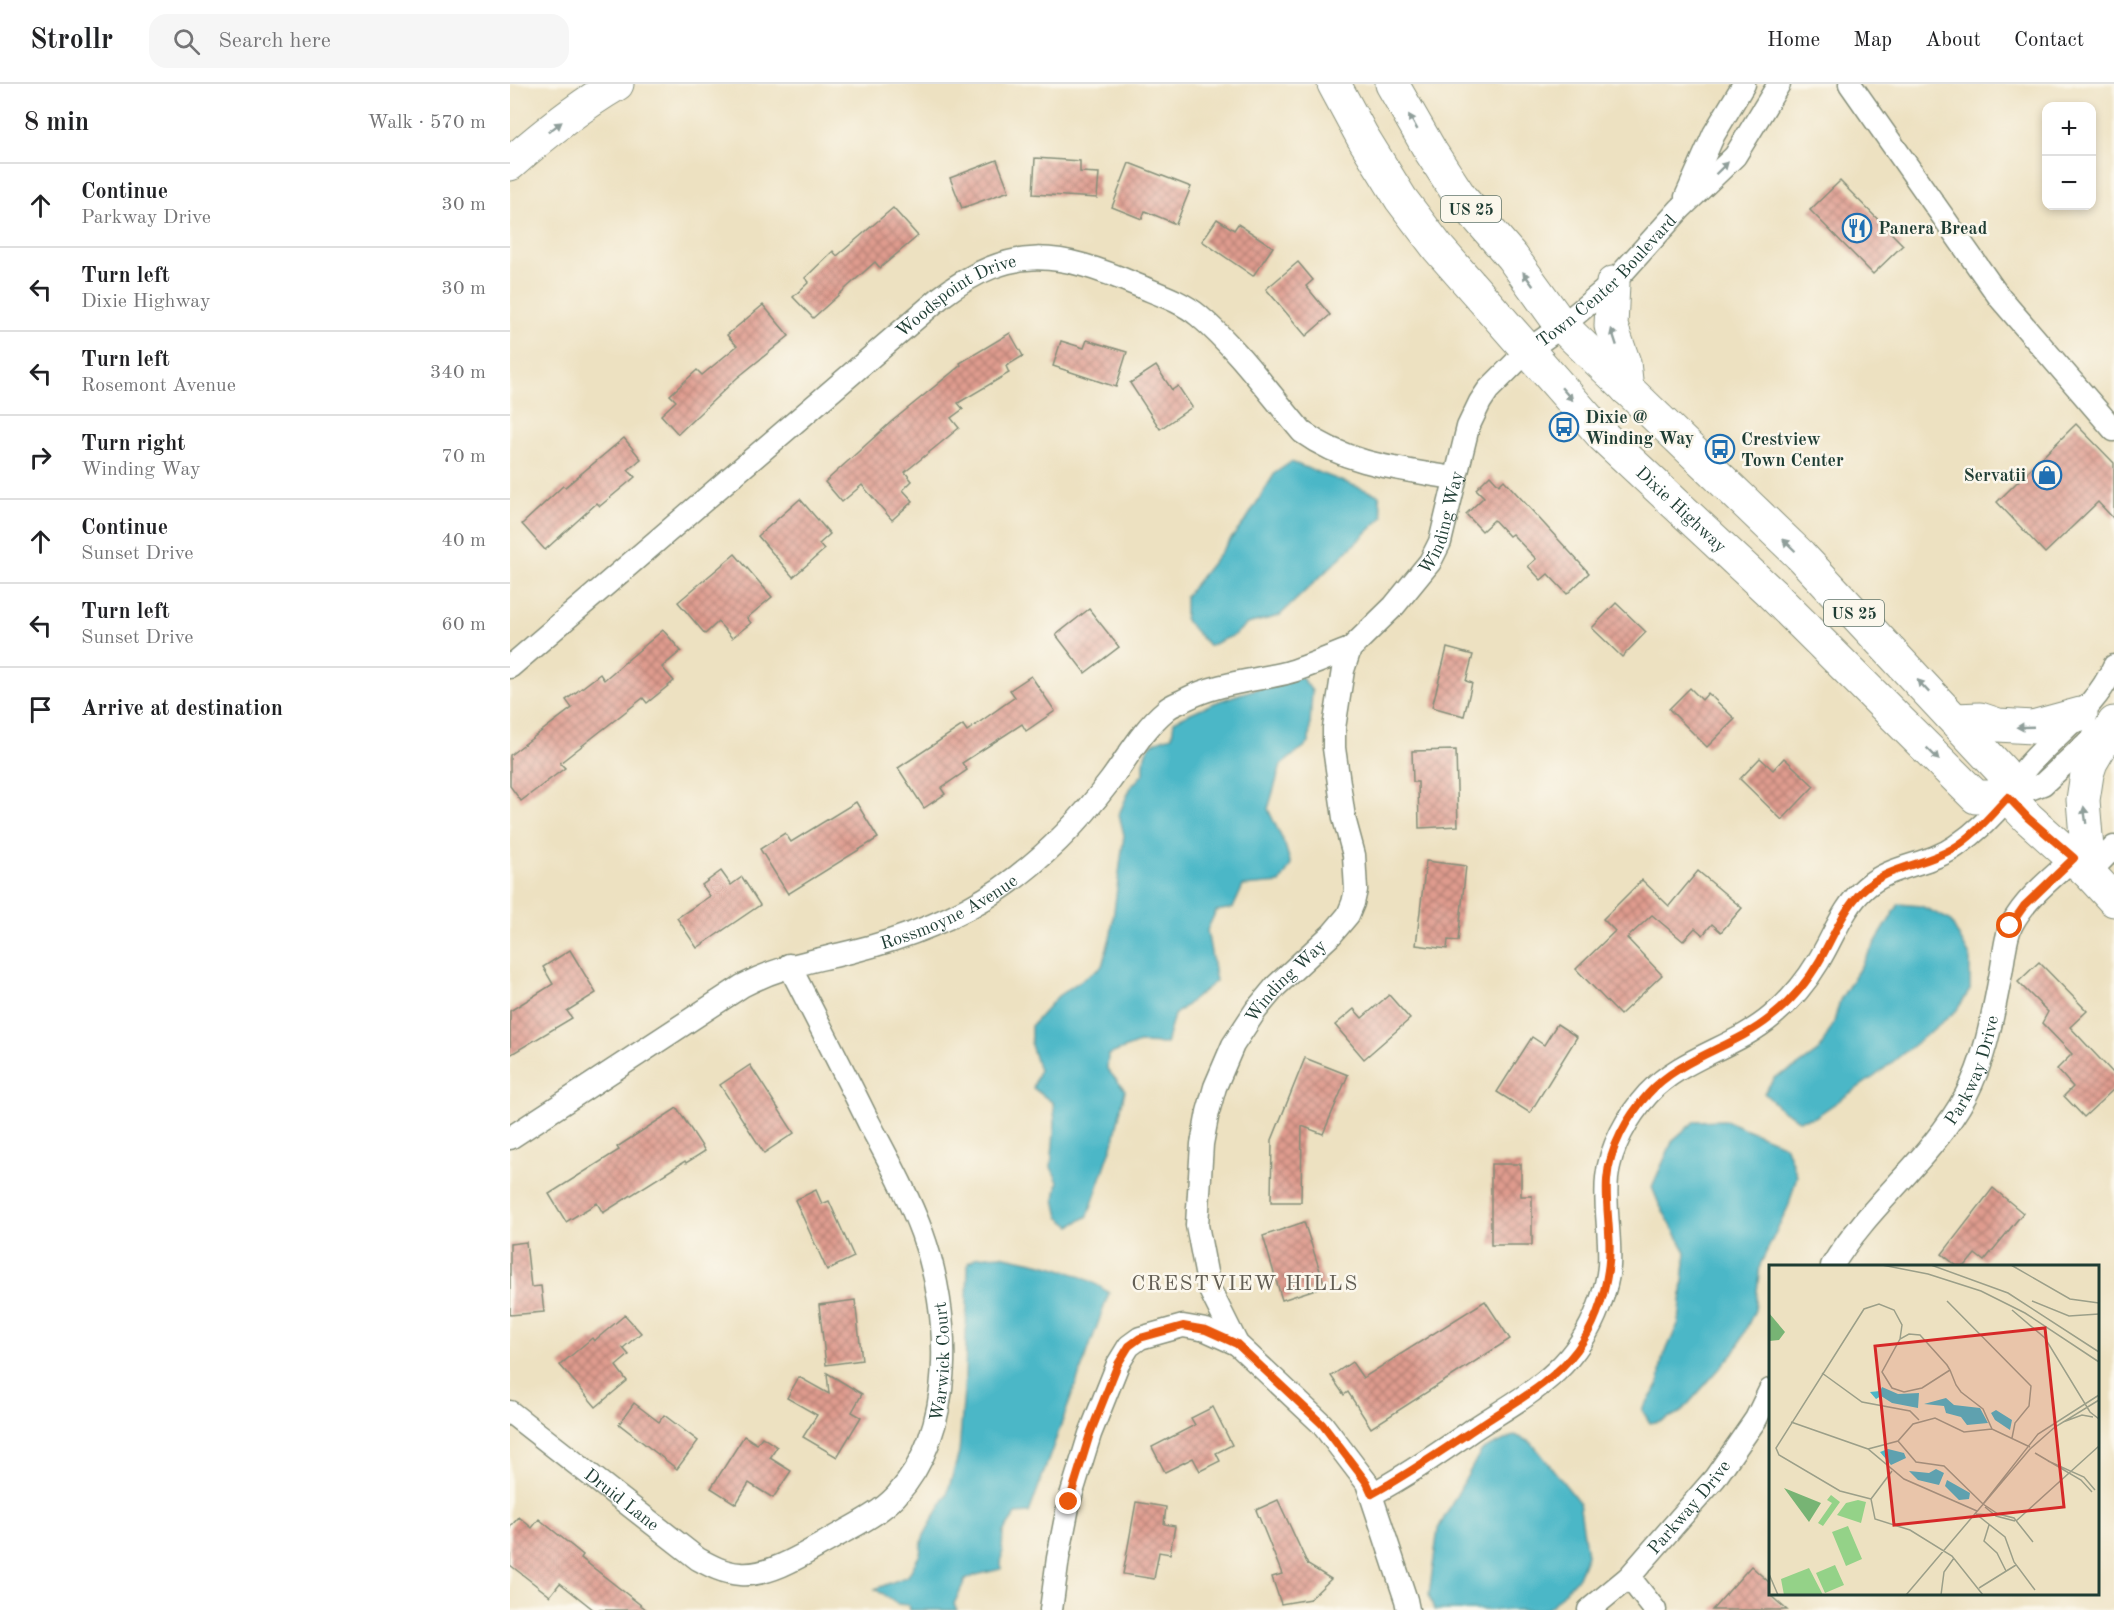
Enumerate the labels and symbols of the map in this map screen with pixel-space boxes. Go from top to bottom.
one-way arrow [1408,114,1419,130]
one-way arrow [546,121,562,133]
one-way arrow [1715,161,1730,175]
road number: US 25 [1441,196,1501,222]
street label: Town Center Boulevard [1534,212,1680,351]
restaurant icon: Panera Bread [1841,212,1873,244]
place label: Panera Bread [1878,220,1988,238]
street label: Woodspoint Drive [893,253,1018,341]
one-way arrow [1522,272,1534,287]
one-way arrow [1609,328,1619,346]
one-way arrow [1560,386,1573,401]
place label: Dixie @ Winding Way [1585,409,1694,448]
bus stop icon: Dixie @ Winding Way [1548,411,1580,443]
place label: Crestview Town Center [1741,431,1844,470]
bus stop icon: Crestview Town Center [1704,433,1736,465]
shop icon: Servatii [2031,459,2063,491]
street label: Dixie Highway [1632,464,1730,557]
place label: Servatii [1963,467,2026,485]
street label: Winding Way [1416,469,1467,578]
one-way arrow [1783,538,1797,552]
road number: US 25 [1824,600,1884,626]
one-way arrow [1916,679,1930,694]
one-way arrow [2015,722,2034,732]
one-way arrow [1926,747,1940,761]
one-way arrow [2080,805,2090,824]
street label: Rossmoyne Avenue [878,872,1021,953]
route start [1996,912,2022,938]
street label: Winding Way [1243,936,1330,1026]
street label: Parkway Drive [1942,1014,2002,1129]
inset map [1769,1265,2099,1595]
district label: CRESTVIEW HILLS [1131,1274,1359,1295]
street label: Warwick Court [927,1301,953,1423]
street label: Parkway Drive [1645,1457,1734,1558]
street label: Druid Lane [581,1466,662,1535]
route end [1055,1488,1081,1514]

